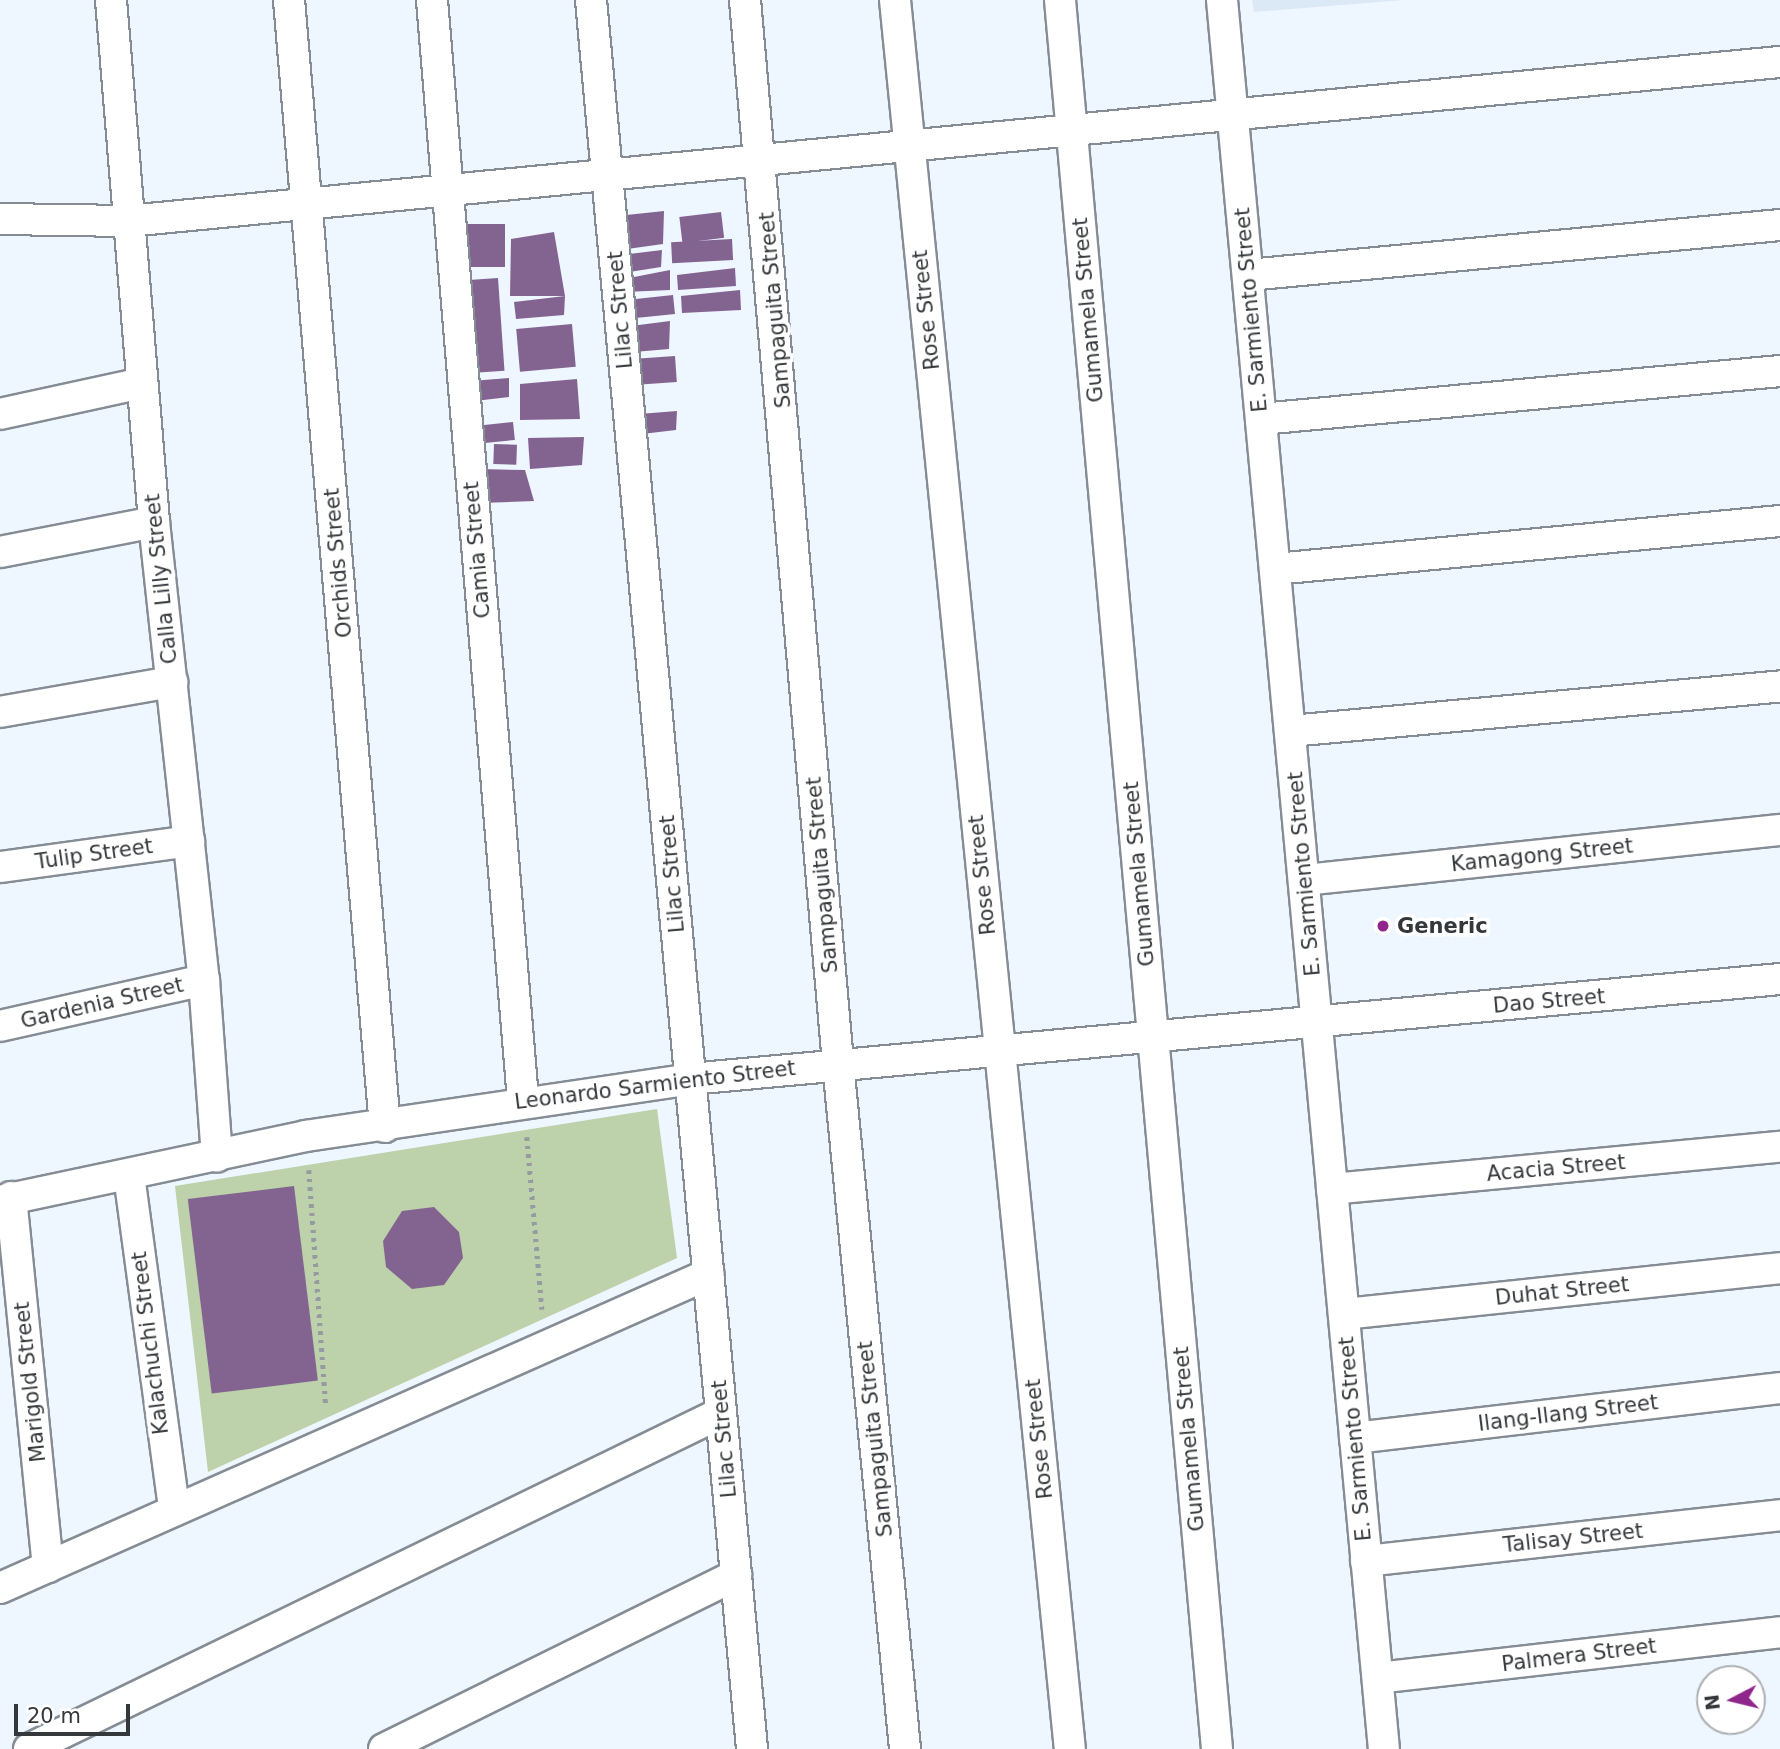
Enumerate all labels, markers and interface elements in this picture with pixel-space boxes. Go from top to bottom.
street label: E. Sarmiento Street [1230,207,1272,413]
street label: Sampaguita Street [754,211,796,409]
street label: Gumamela Street [1067,217,1109,403]
street label: Rose Street [907,249,945,371]
street label: Lilac Street [602,250,638,370]
street label: Camia Street [458,481,496,619]
street label: Orchids Street [319,487,357,639]
street label: Calla Lilly Street [140,493,182,665]
street label: E. Sarmiento Street [1283,771,1325,977]
street label: Sampaguita Street [801,776,843,974]
street label: Gumamela Street [1118,781,1160,967]
street label: Lilac Street [654,814,690,934]
street label: Rose Street [963,814,1001,936]
street label: Tulip Street [34,833,154,875]
street label: Kamagong Street [1450,833,1634,877]
place label: Generic [1397,913,1488,939]
marker: Generic [1375,918,1391,934]
street label: Gardenia Street [18,972,186,1034]
street label: Dao Street [1492,984,1606,1018]
street label: Leonardo Sarmiento Street [513,1055,797,1115]
street label: Acacia Street [1486,1149,1626,1187]
street label: Kalachuchi Street [126,1250,174,1436]
street label: Duhat Street [1494,1271,1630,1311]
street label: Marigold Street [9,1300,51,1464]
street label: E. Sarmiento Street [1334,1336,1376,1542]
street label: Sampaguita Street [852,1340,898,1538]
street label: Gumamela Street [1168,1346,1210,1532]
street label: Rose Street [1020,1378,1058,1500]
street label: Lilac Street [706,1379,742,1499]
street label: Ilang-Ilang Street [1477,1389,1659,1437]
street label: Talisay Street [1502,1518,1644,1558]
street label: Palmera Street [1500,1633,1658,1677]
north arrow [1696,1665,1766,1735]
scale bar [18,1690,133,1734]
text: N [1700,1693,1724,1712]
text: 20 m [27,1704,81,1728]

